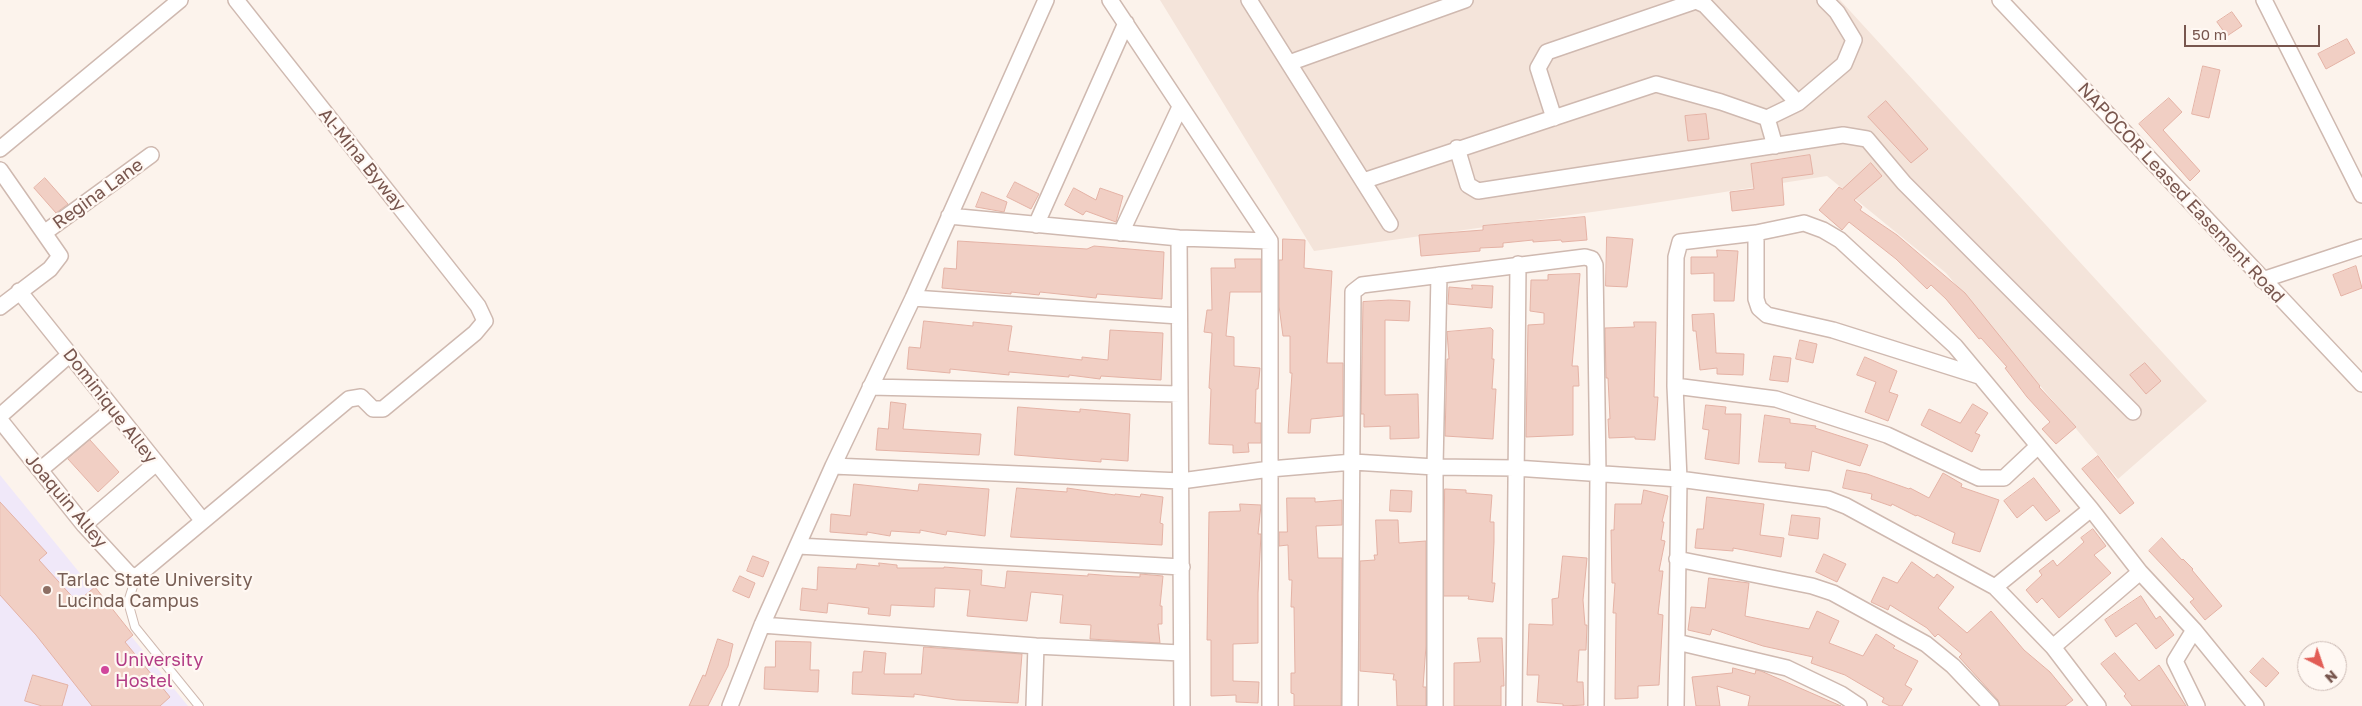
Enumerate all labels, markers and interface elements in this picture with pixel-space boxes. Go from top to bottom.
scale bar [2187,15,2323,47]
text: 50 m [2192,25,2227,43]
street label: NAPOCOR Leased Easement Road [2073,78,2289,308]
street label: Al-Mina Byway [314,104,410,216]
street label: Regina Lane [49,154,147,234]
street label: Dominique Alley [58,344,162,468]
street label: Joaquin Alley [20,449,112,553]
place label: Tarlac State University Lucinda Campus [57,569,253,612]
marker: Tarlac State University Lucinda Campus [41,584,53,596]
north arrow [2297,641,2347,691]
place label: University Hostel [115,649,203,692]
marker: University Hostel [99,664,111,676]
text: N [2322,667,2341,687]

